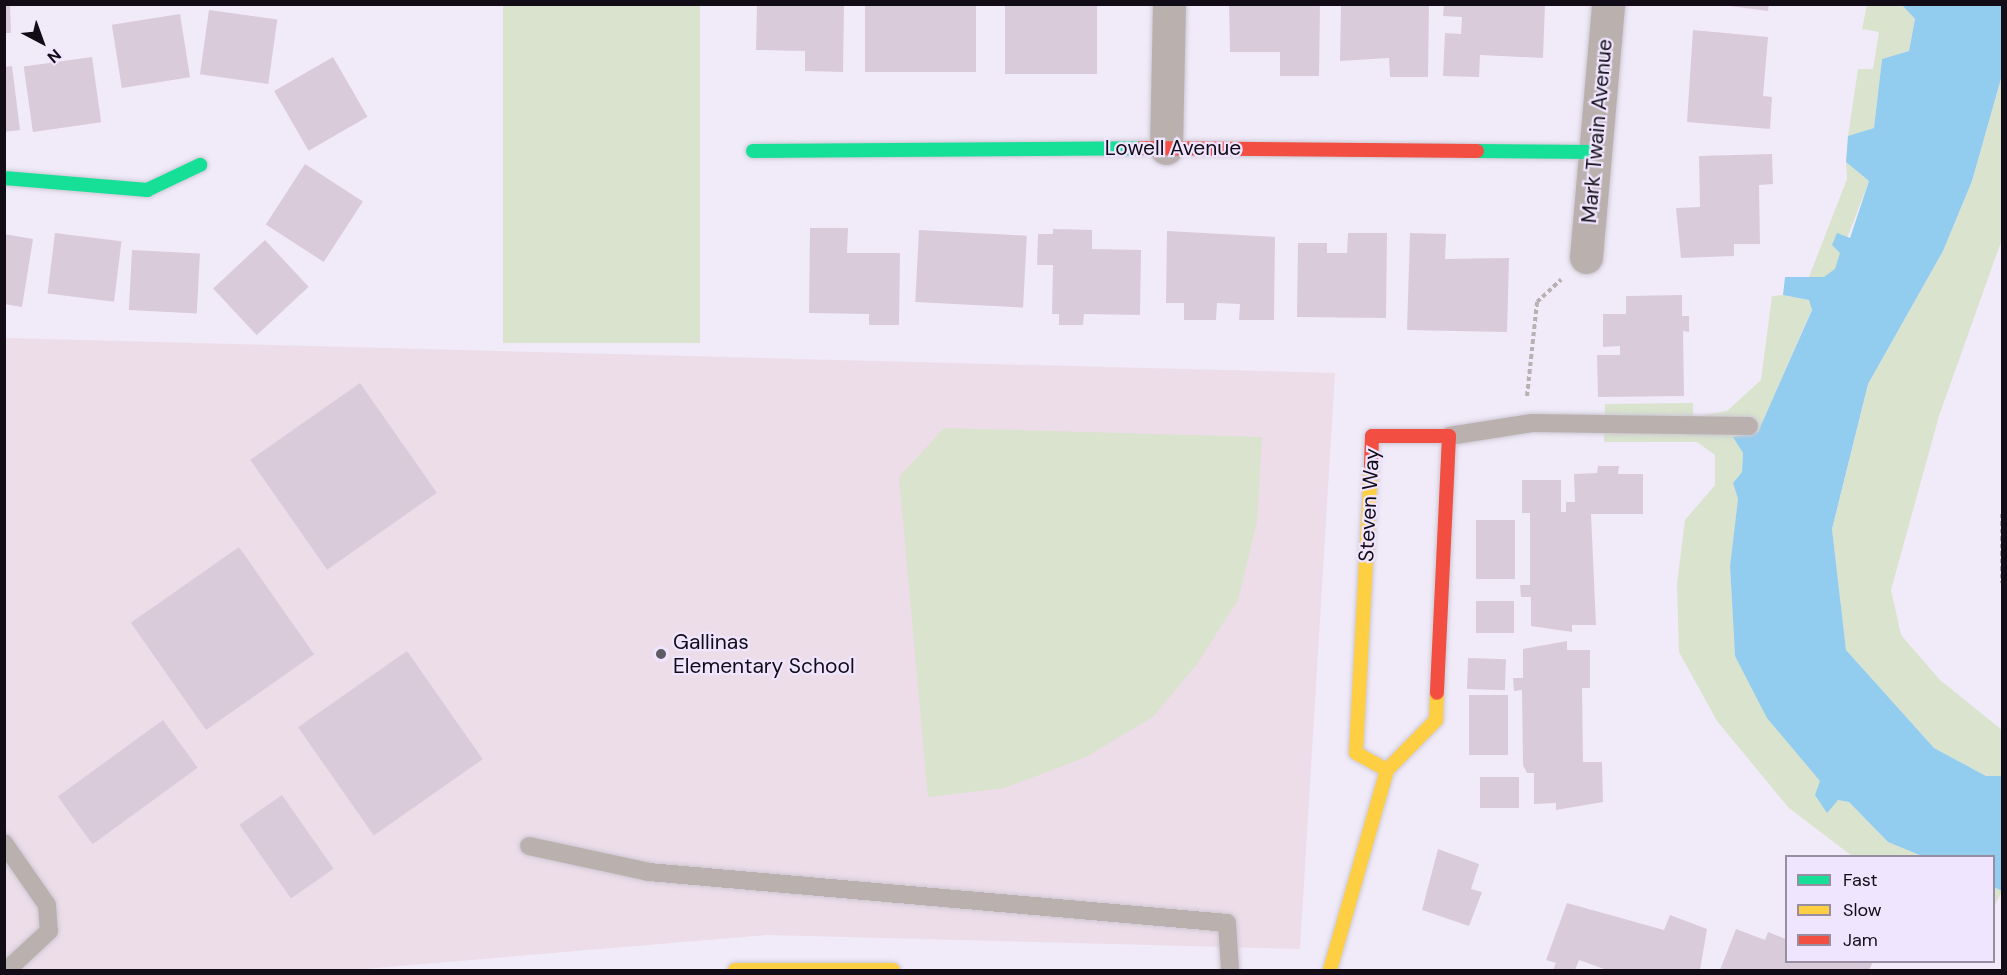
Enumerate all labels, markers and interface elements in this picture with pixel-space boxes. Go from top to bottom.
north arrow [12,12,72,72]
street label: Mark Twain Avenue [1576,38,1618,224]
text: N [43,44,65,68]
street label: Lowell Avenue [1105,135,1241,161]
street label: Steven Way [1353,448,1385,562]
place label: Gallinas Elementary School [673,629,855,679]
marker: Gallinas Elementary School [654,647,668,661]
legend [1785,855,1995,963]
text: Fast [1843,868,1878,892]
text: Slow [1843,898,1882,922]
text: Jam [1843,928,1878,952]

